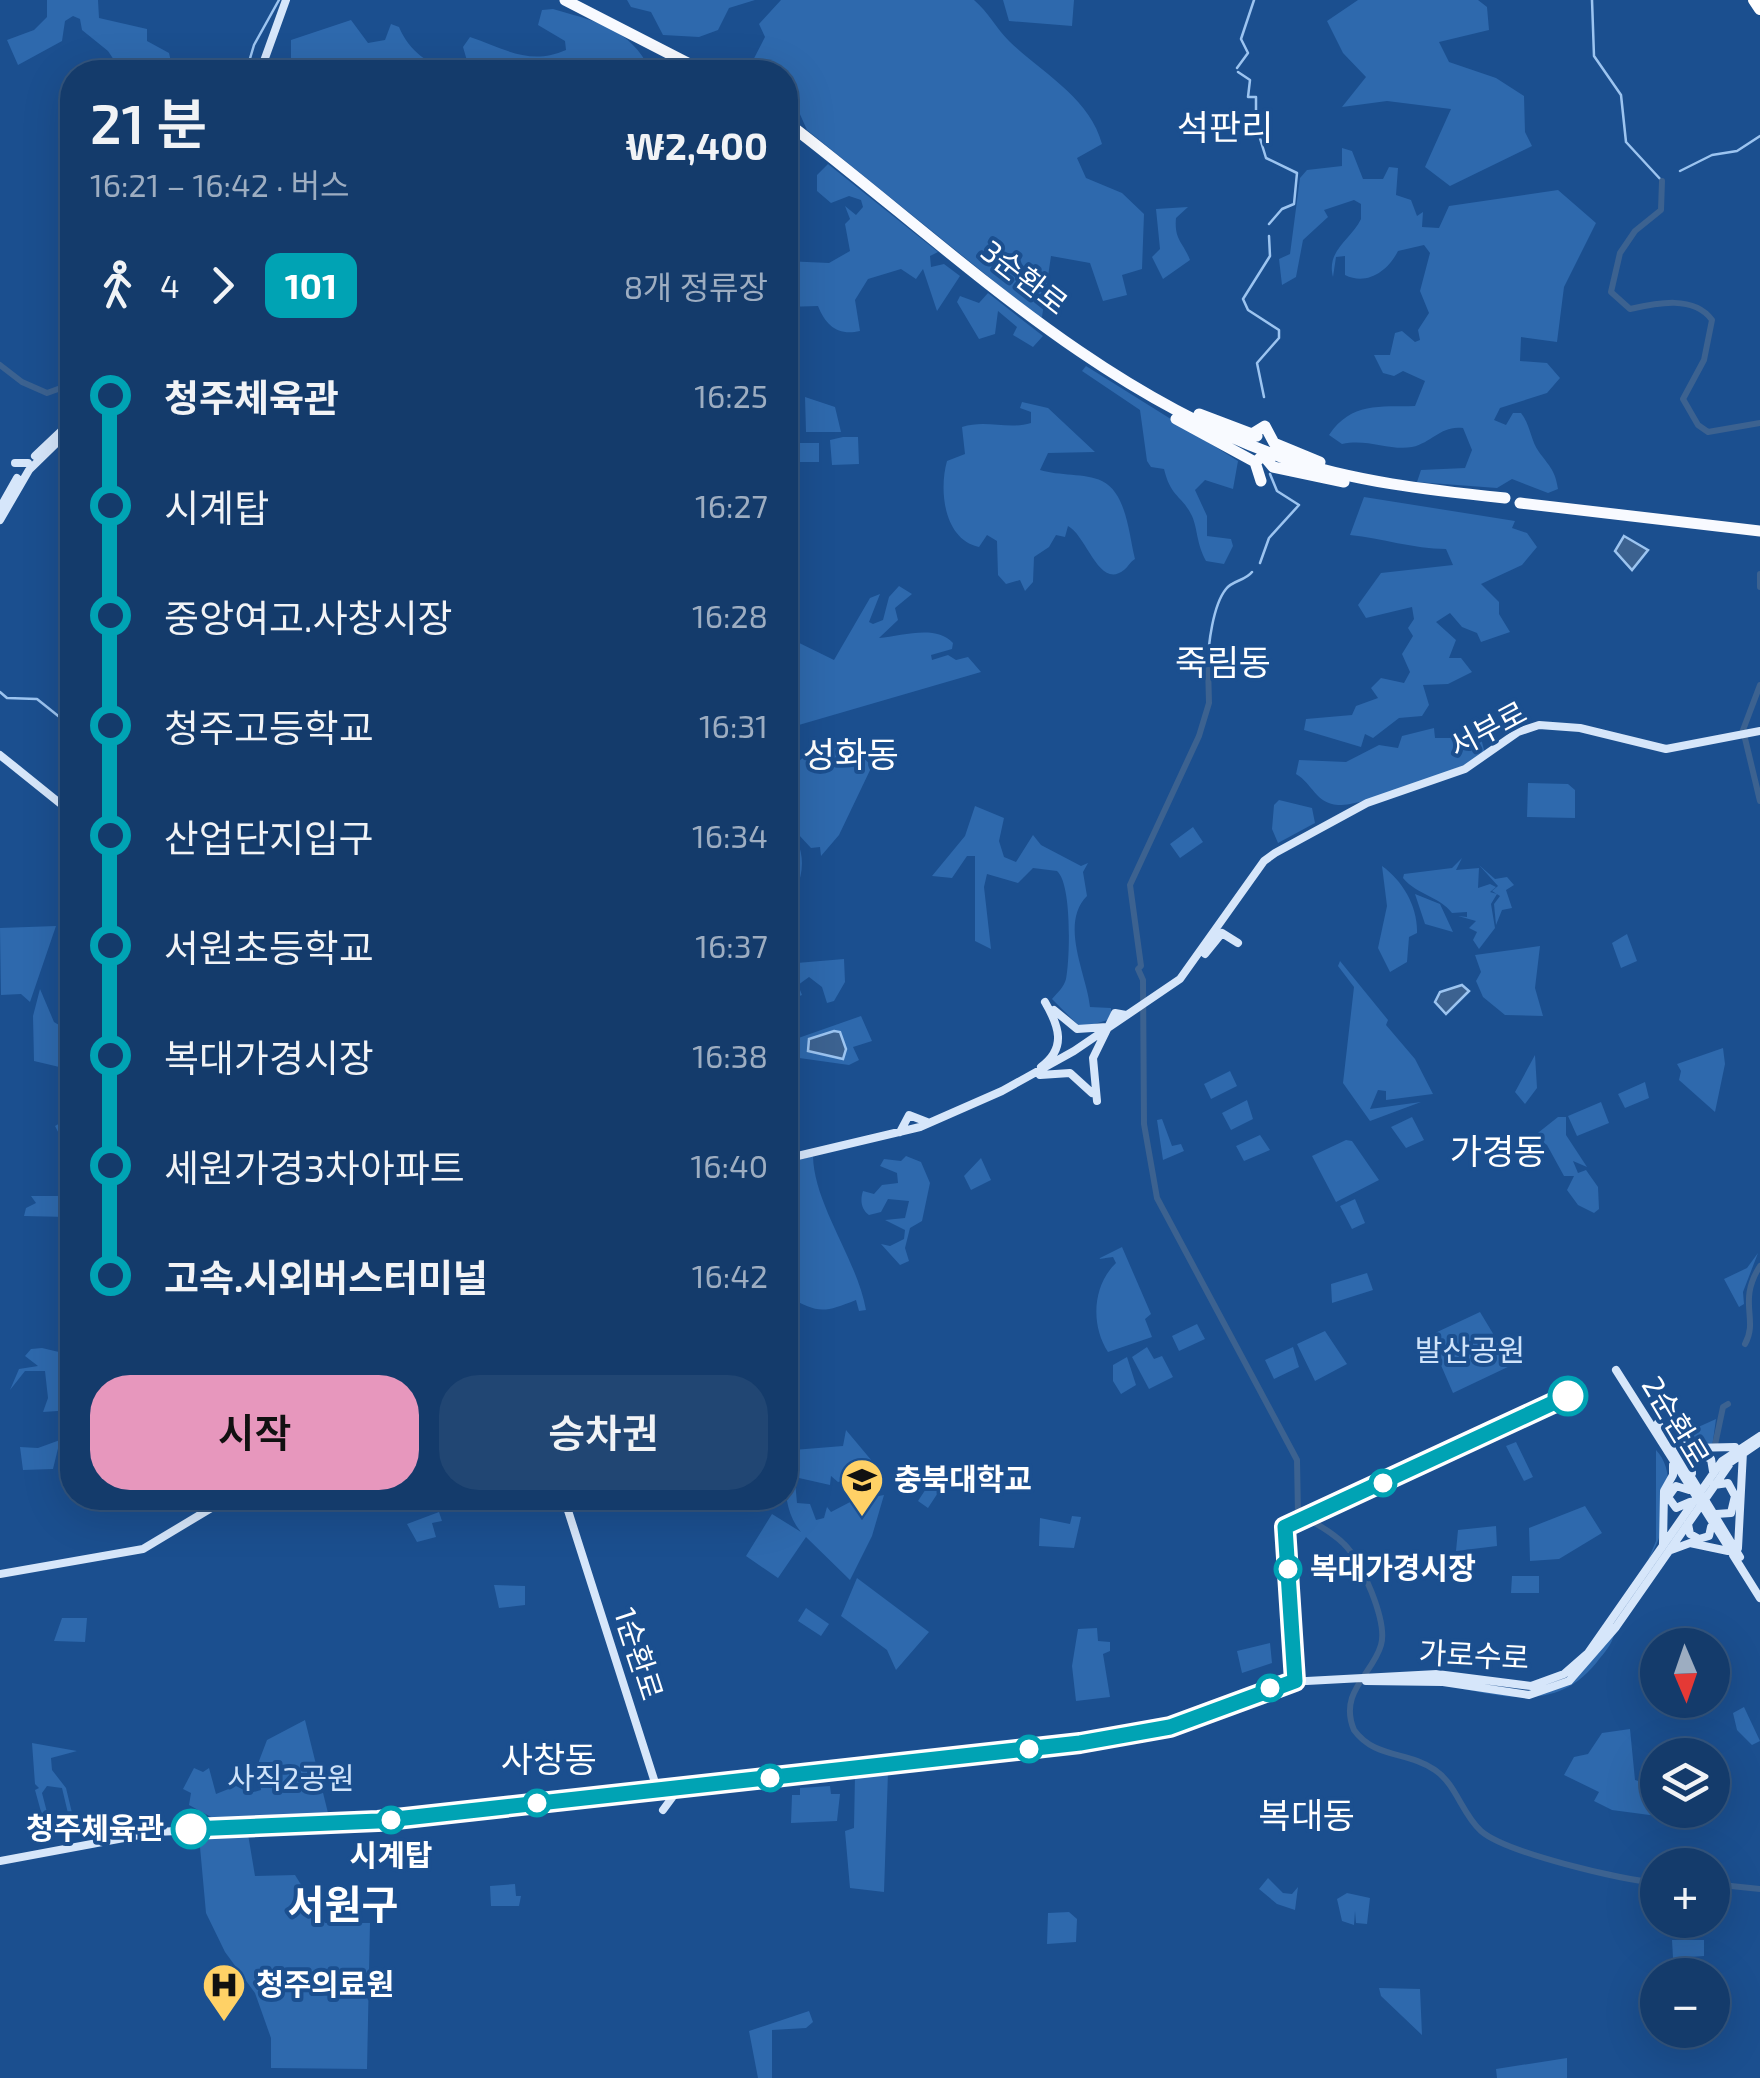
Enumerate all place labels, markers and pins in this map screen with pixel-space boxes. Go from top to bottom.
unlabelled marker [1549,1377,1587,1415]
school or university icon: 충북대학교 [839,1457,885,1518]
place label: 충북대학교 [894,1460,1032,1496]
unlabelled marker [1370,1470,1396,1496]
place label: 복대가경시장 [1310,1549,1476,1585]
marker: 복대가경시장 [1275,1556,1301,1582]
unlabelled marker [1257,1675,1283,1701]
unlabelled marker [1016,1736,1042,1762]
unlabelled marker [757,1765,783,1791]
unlabelled marker [524,1790,550,1816]
marker: 시계탑 [378,1807,404,1833]
place label: 청주체육관 [26,1809,164,1845]
marker: 청주체육관 [172,1810,210,1848]
place label: 시계탑 [350,1836,432,1872]
hospital icon: 청주의료원 [201,1962,247,2023]
place label: 청주의료원 [256,1965,394,2001]

